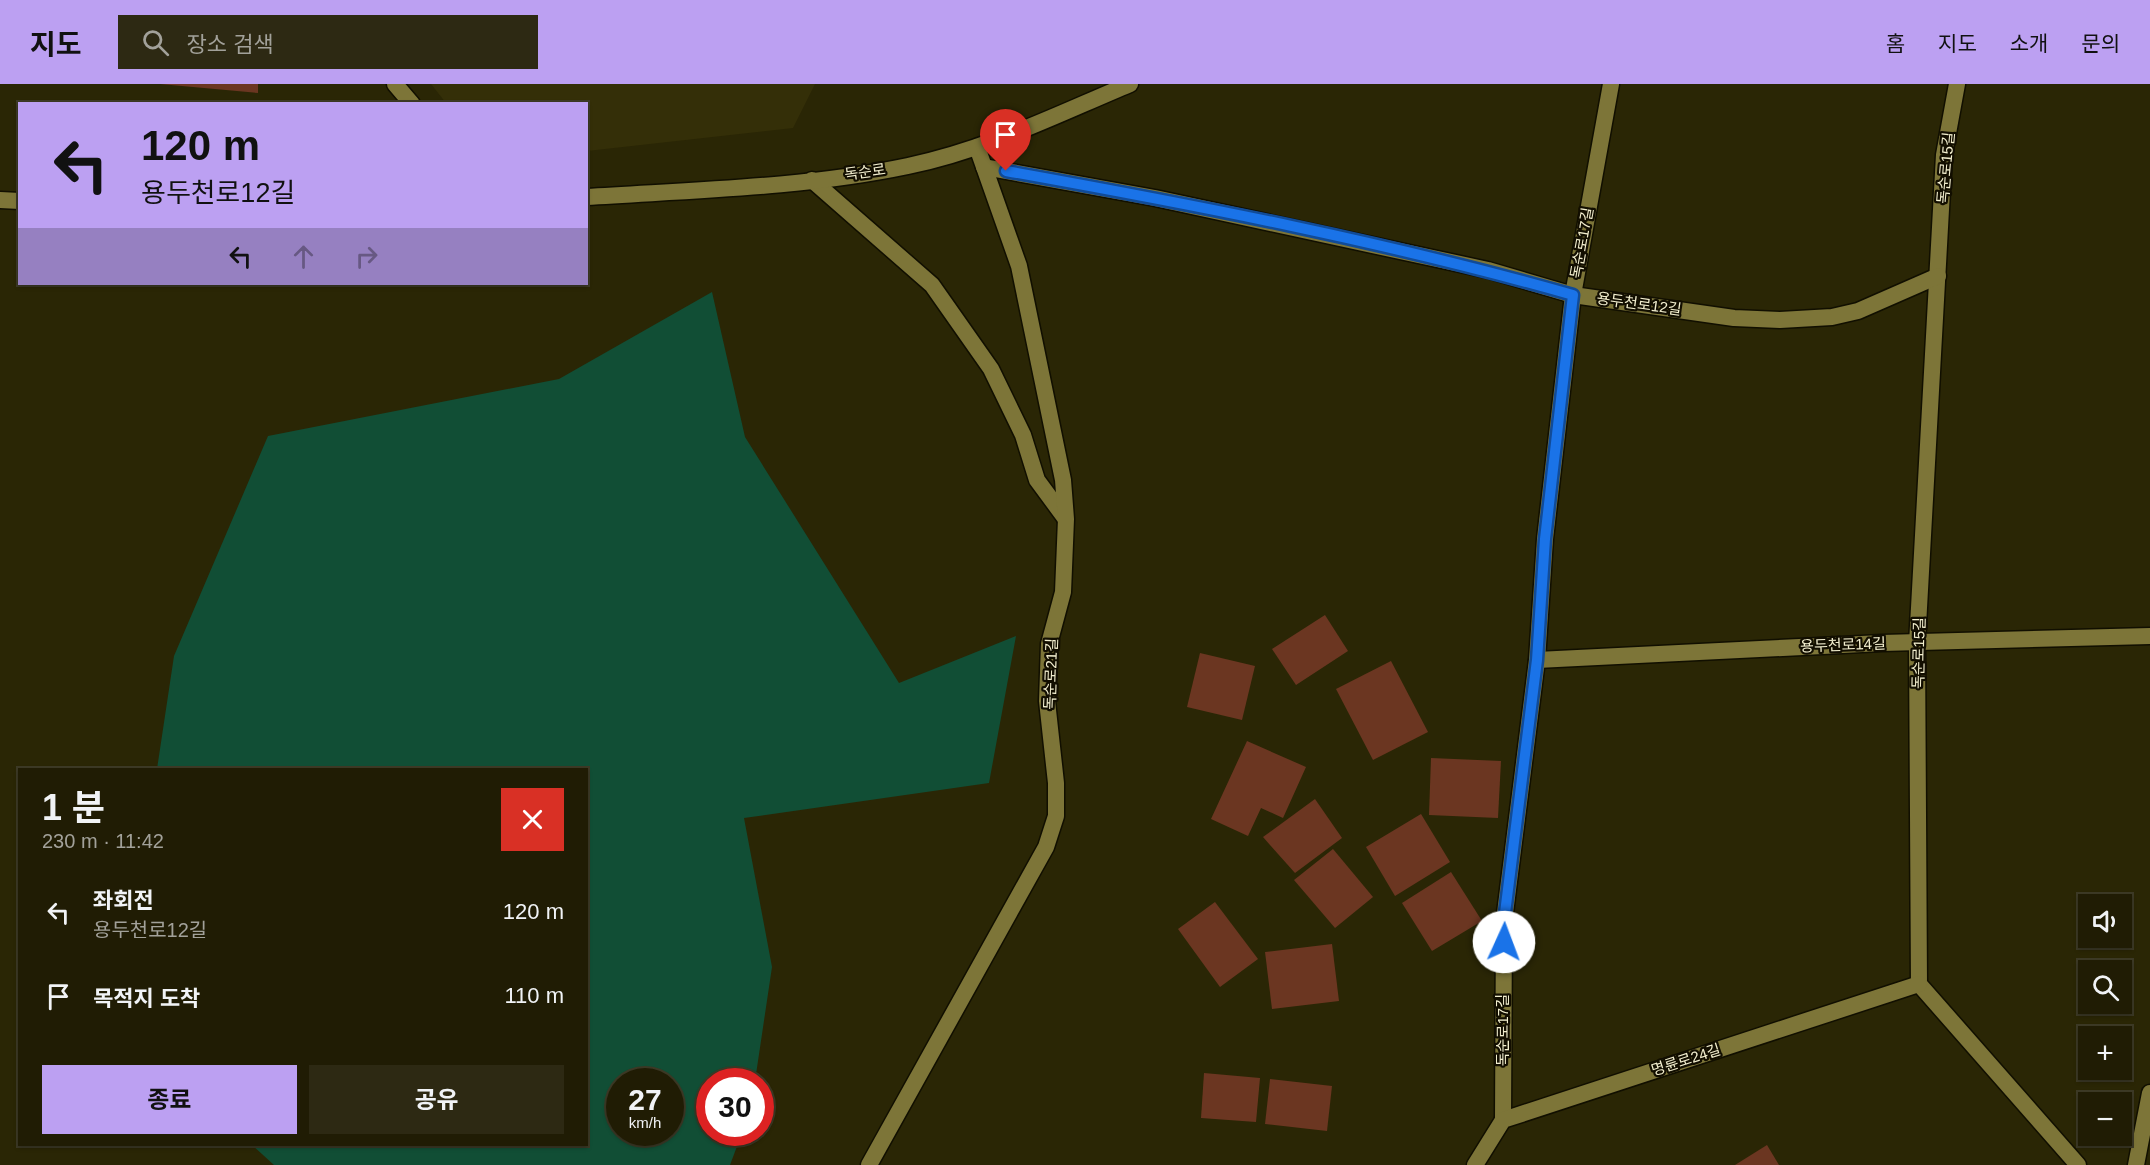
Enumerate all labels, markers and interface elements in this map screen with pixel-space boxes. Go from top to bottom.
search box [118,15,538,69]
icon: search [139,26,172,59]
text: 지도 [30,29,82,60]
text: 장소 검색 [187,32,274,57]
text: 홈 [1886,32,1905,55]
text: 지도 [1938,32,1977,55]
text: 소개 [2010,32,2048,55]
text: 문의 [2081,32,2120,55]
pin [980,109,1031,171]
icon: arrive [989,118,1022,151]
text: 120 m [141,122,260,169]
icon: left [42,126,120,204]
street label: 독순로15길 [1934,131,1957,205]
street label: 독순로 [843,160,887,183]
text: 용두천로12길 [141,178,295,208]
street label: 독순로17길 [1567,206,1596,280]
icon: left [224,240,257,273]
icon: ahead [287,240,320,273]
icon: right [350,240,383,273]
street label: 용두천로12길 [1595,289,1683,318]
street label: 독순로15길 [1909,617,1928,689]
street label: 용두천로14길 [1800,635,1886,654]
street label: 독순로21길 [1041,638,1060,710]
text: 1 분 [42,787,105,828]
button: close [501,788,564,851]
text: 230 m · 11:42 [42,830,164,852]
text: 좌회전 [93,888,154,913]
map controls [2078,894,2132,1146]
button: sound [2078,894,2132,948]
icon: left [42,896,75,929]
text: 120 m [503,899,564,924]
position arrow [1472,910,1536,974]
text: 용두천로12길 [93,919,207,941]
button: search [2078,960,2132,1014]
icon: arrive [42,980,75,1013]
text: 110 m [504,983,564,1008]
text: 목적지 도착 [93,986,200,1011]
street label: 독순로17길 [1494,994,1511,1066]
button: + [2078,1026,2132,1080]
street label: 명륜로24길 [1649,1040,1723,1079]
button: 종료 [42,1065,297,1134]
button: 공유 [309,1065,564,1134]
speed limit sign: 30 [696,1068,774,1146]
text: 27 [628,1083,662,1116]
button: − [2078,1092,2132,1146]
text: km/h [629,1114,661,1131]

